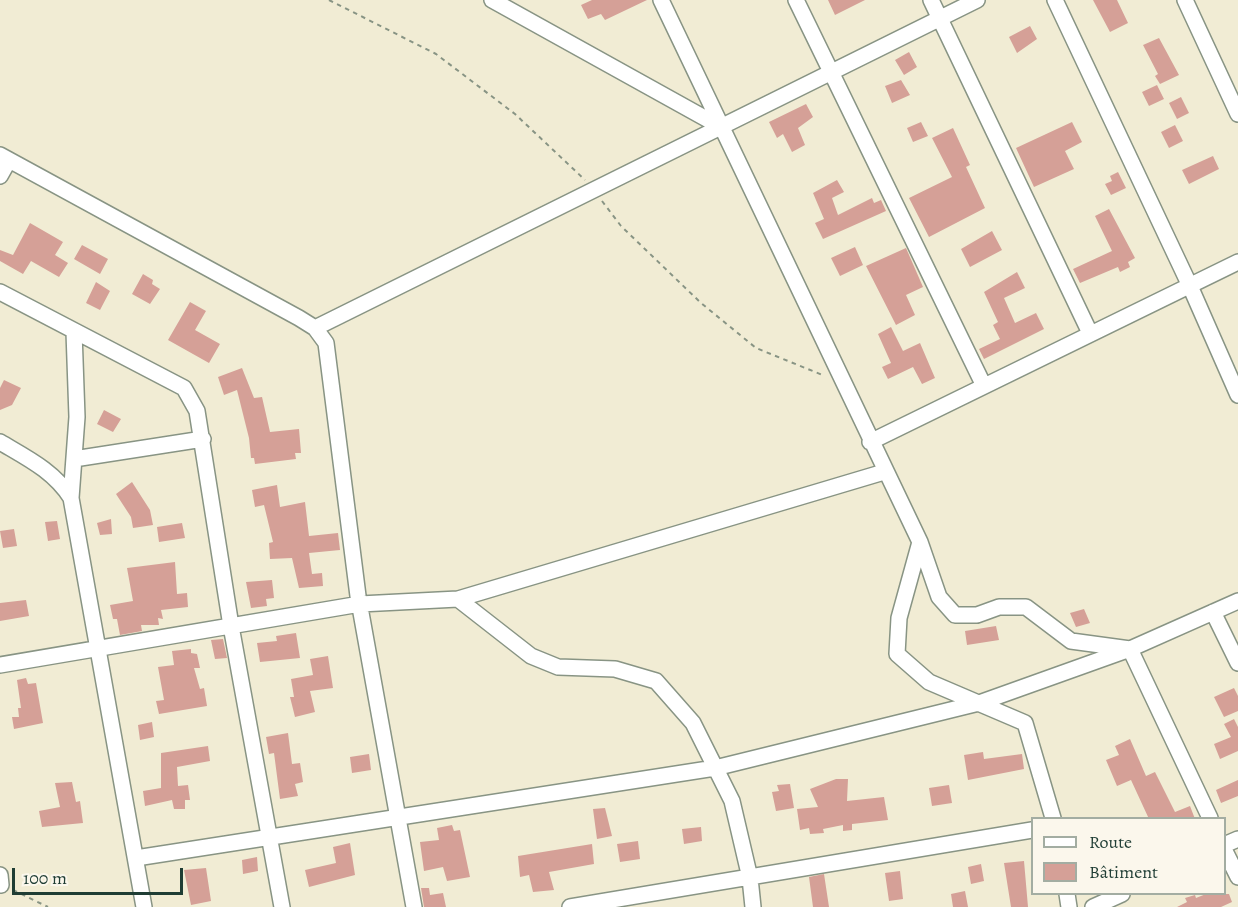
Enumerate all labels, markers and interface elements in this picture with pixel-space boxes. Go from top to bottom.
legend [1031,817,1226,895]
text: Route [1089,830,1132,854]
scale bar [15,856,186,894]
text: Bâtiment [1089,860,1158,884]
text: 100 m [23,866,67,890]

